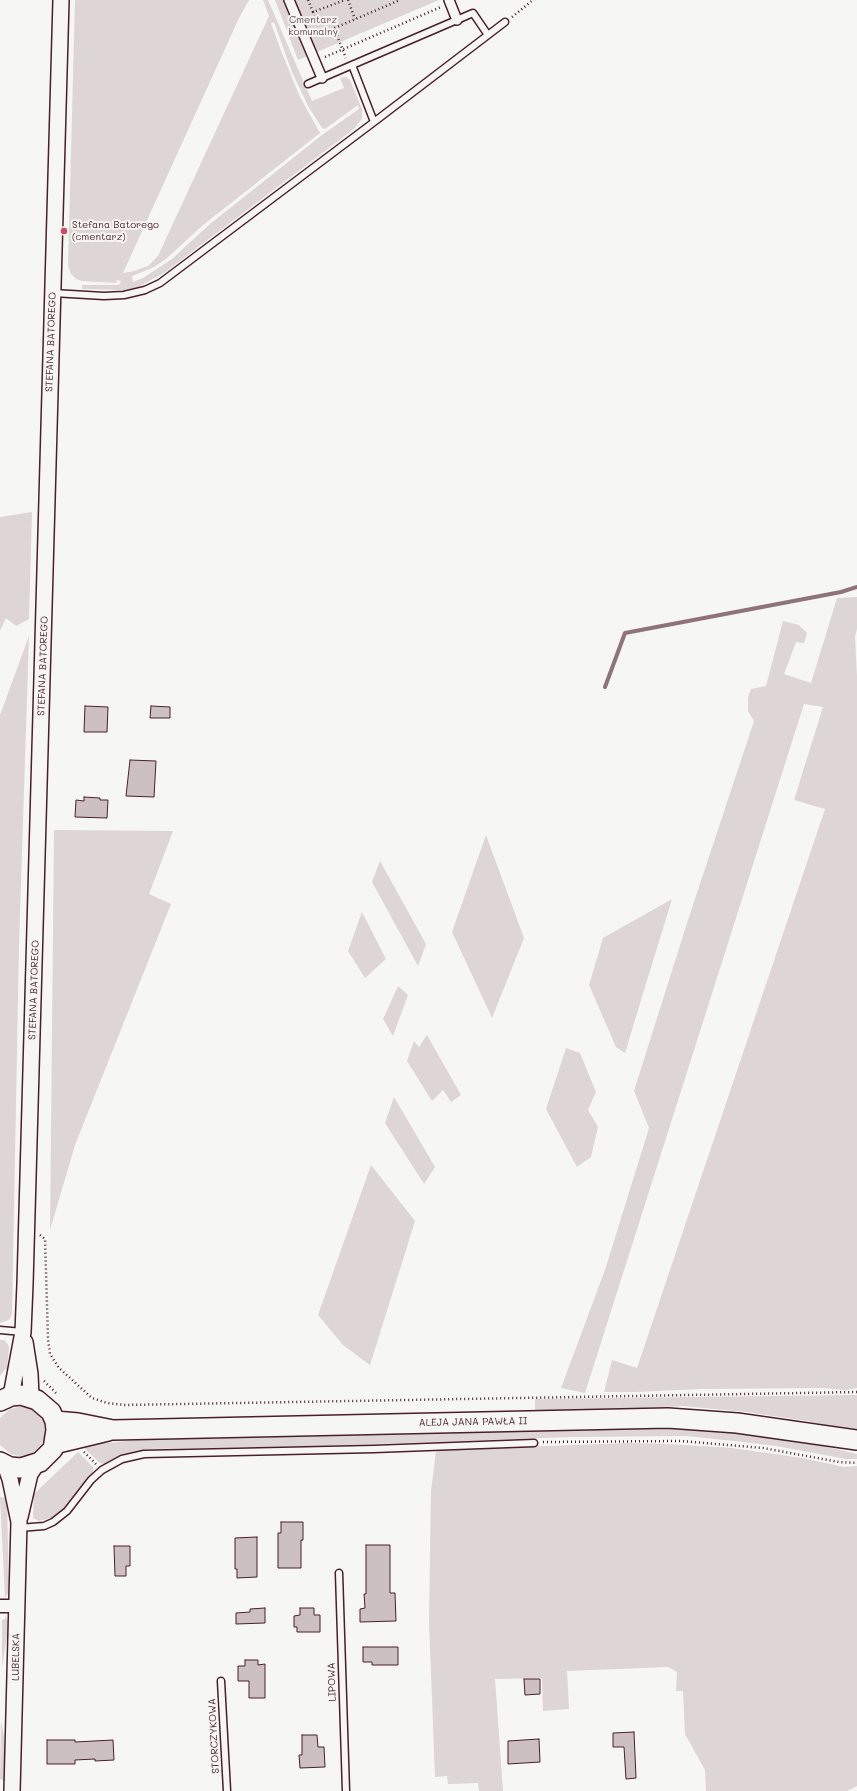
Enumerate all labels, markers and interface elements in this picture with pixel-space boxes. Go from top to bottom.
park label: Cmentarz komunalny [288,14,338,38]
place label: Stefana Batorego (cmentarz) [72,219,159,242]
marker: Stefana Batorego (cmentarz) [59,226,69,236]
street label: STEFANA BATOREGO [43,292,59,392]
street label: STEFANA BATOREGO [35,616,51,716]
street label: STEFANA BATOREGO [26,940,42,1040]
street label: ALEJA JANA PAWŁA II [419,1415,527,1429]
street label: LUBELSKA [10,1633,22,1681]
street label: LIPOWA [325,1662,339,1702]
street label: STORCZYKOWA [206,1698,222,1774]

